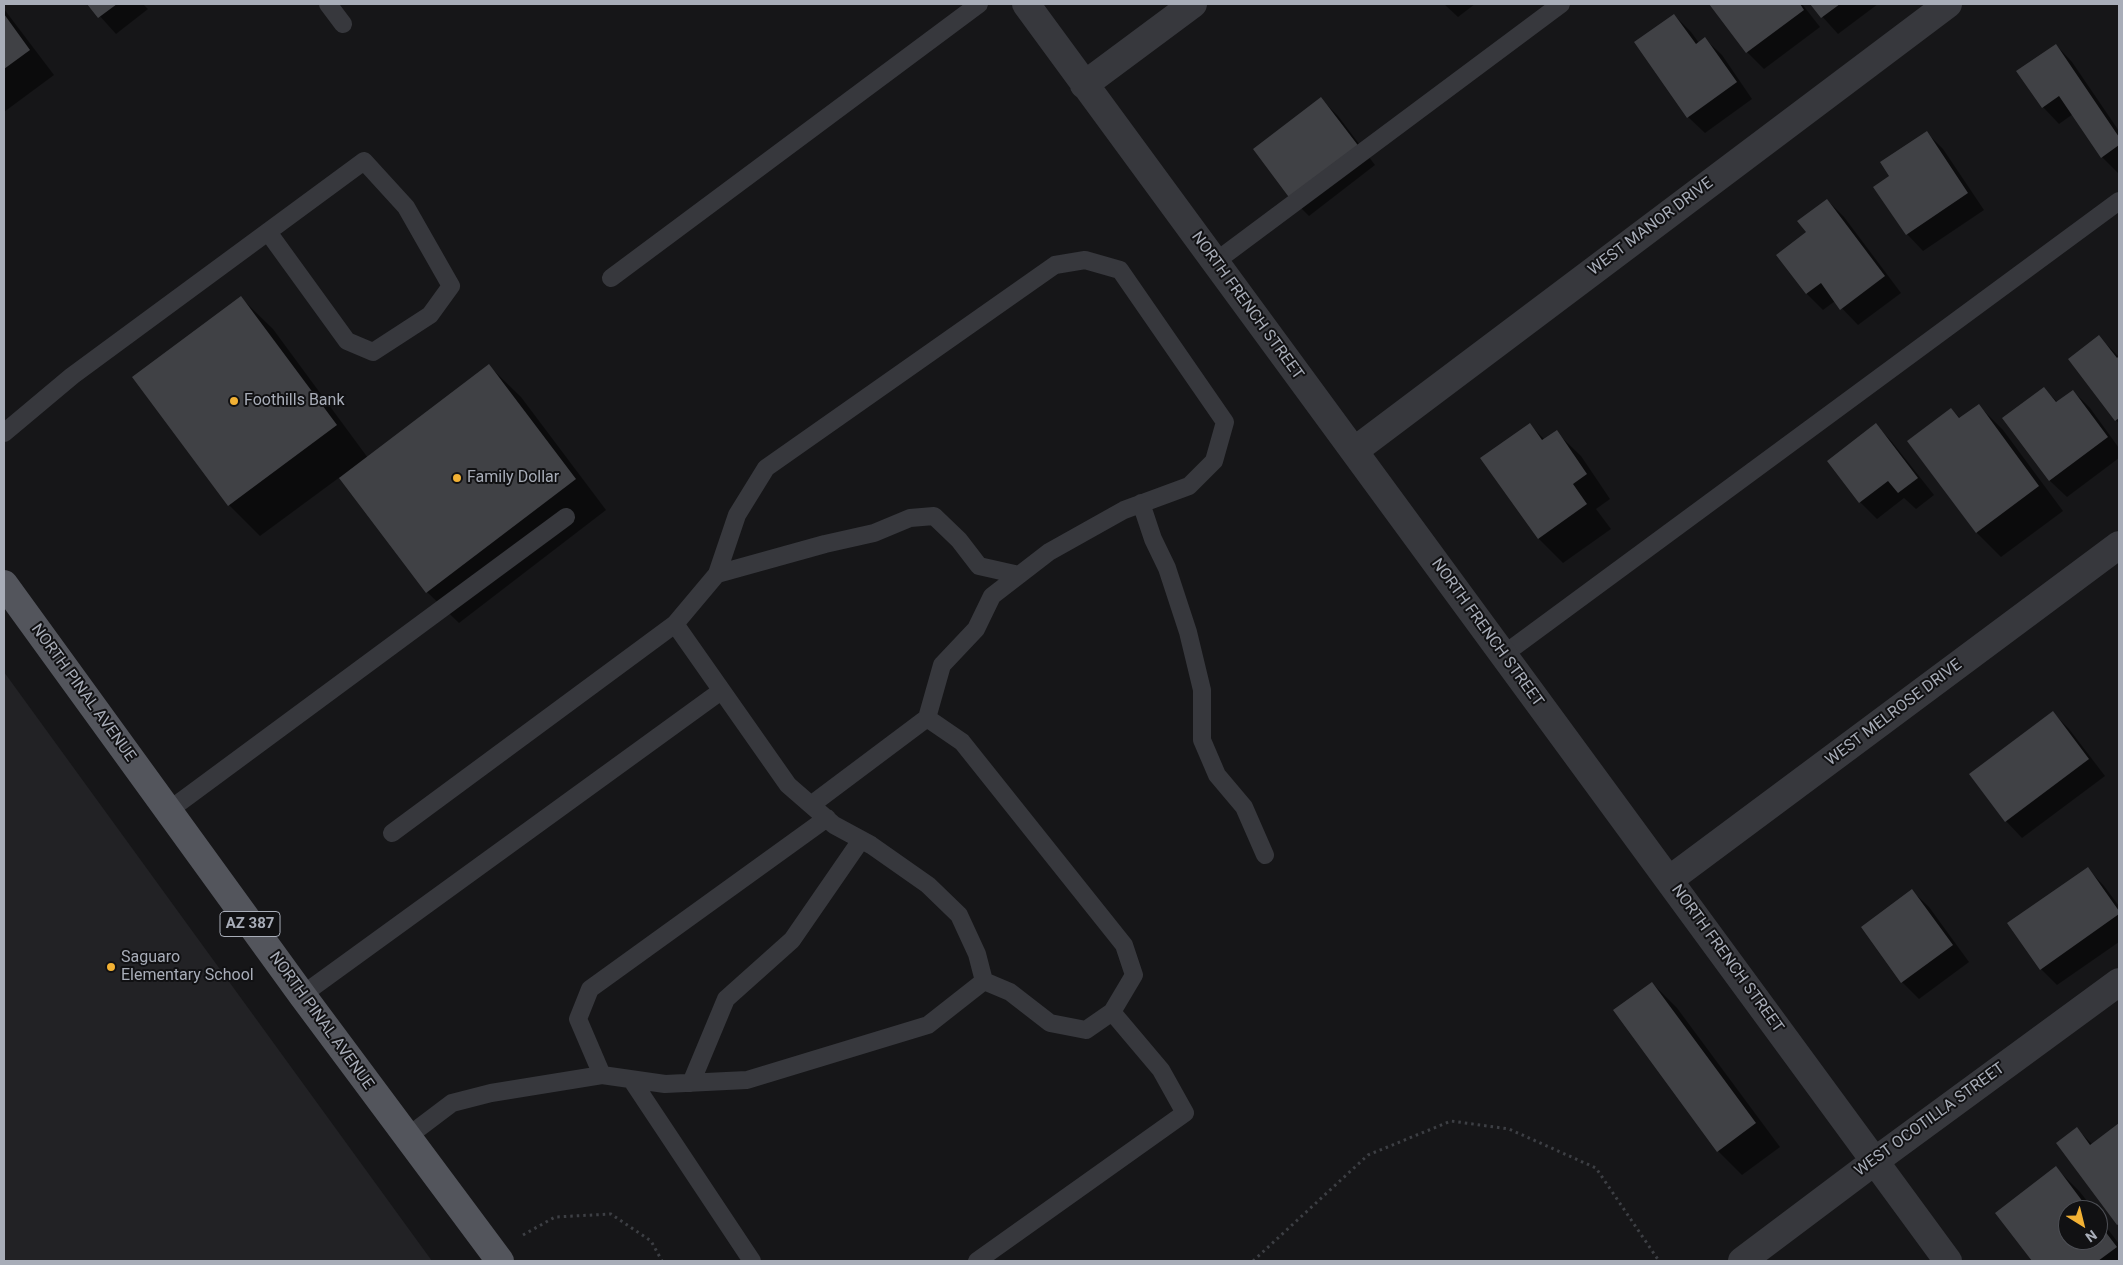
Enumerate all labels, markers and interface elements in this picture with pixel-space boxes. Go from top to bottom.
street label: WEST MANOR DRIVE [1585,174,1717,280]
street label: NORTH FRENCH STREET [1187,228,1307,384]
place label: Foothills Bank [244,391,344,411]
marker: Foothills Bank [228,395,240,407]
place label: Family Dollar [467,468,559,488]
marker: Family Dollar [451,472,463,484]
street label: NORTH FRENCH STREET [1427,555,1547,711]
street label: NORTH PINAL AVENUE [27,620,139,766]
street label: WEST MELROSE DRIVE [1822,656,1966,770]
street label: NORTH FRENCH STREET [1667,881,1787,1037]
road number: AZ 387 [220,912,280,936]
place label: Saguaro Elementary School [121,948,254,986]
street label: NORTH PINAL AVENUE [265,948,377,1094]
marker: Saguaro Elementary School [105,961,117,973]
street label: WEST OCOTILLA STREET [1851,1059,2009,1181]
north arrow [2058,1200,2108,1250]
text: N [2083,1227,2100,1246]

